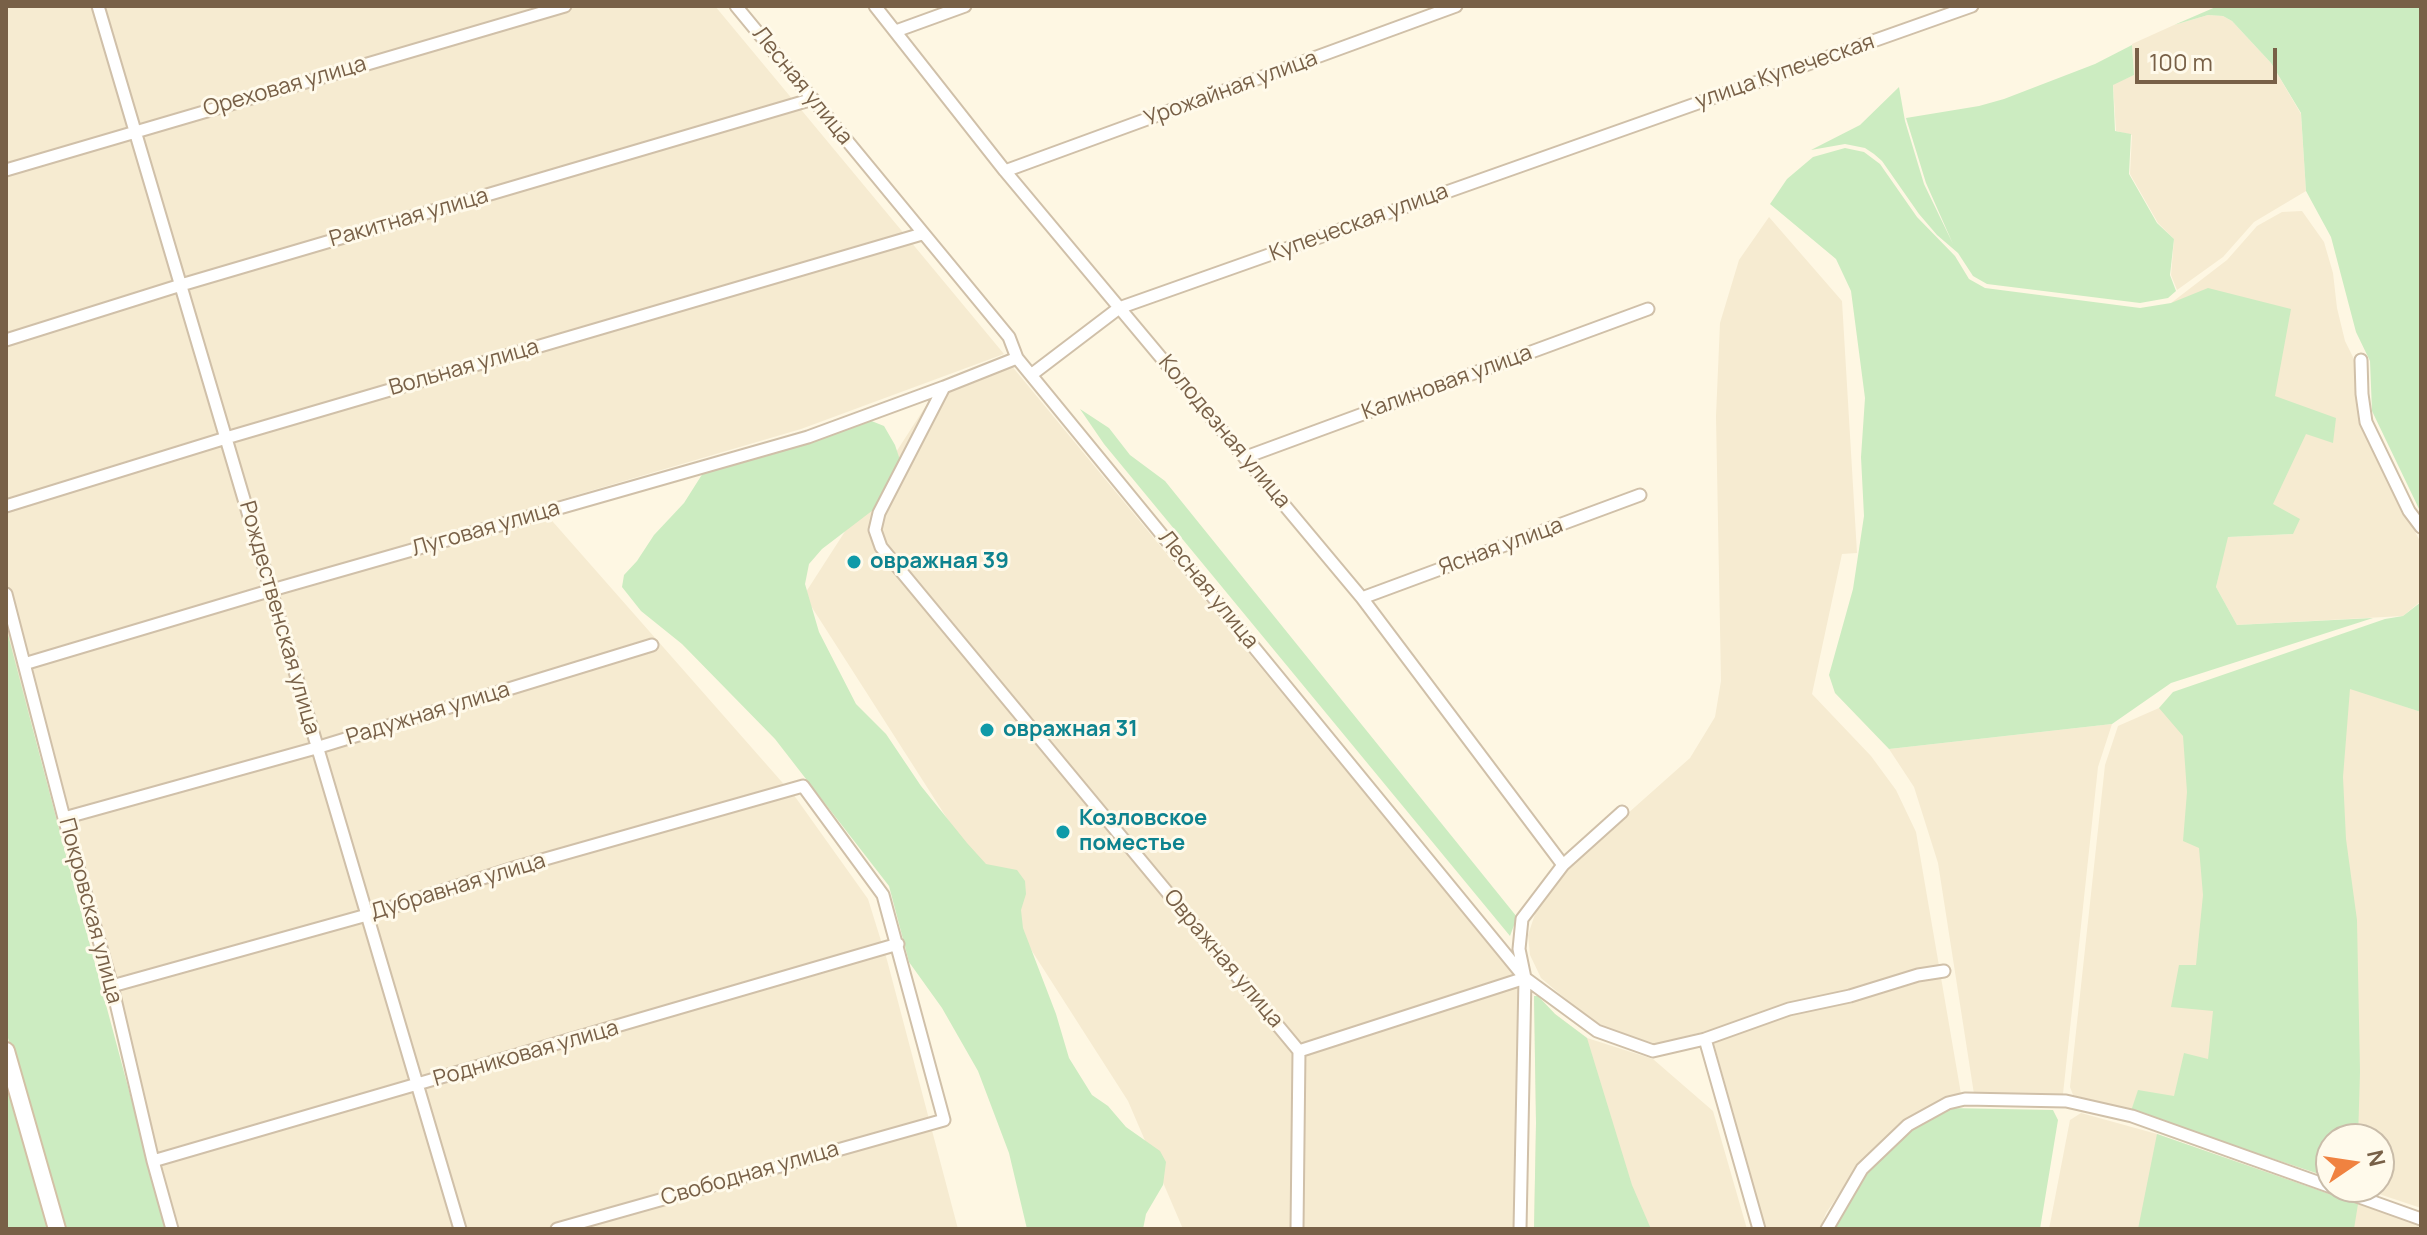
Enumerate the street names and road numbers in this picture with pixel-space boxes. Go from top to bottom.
street label: Лесная улица [746,22,858,150]
street label: улица Купеческая [1692,29,1878,115]
street label: Урожайная улица [1141,45,1321,133]
street label: Ореховая улица [201,51,369,123]
street label: Купеческая улица [1266,178,1452,268]
street label: Ракитная улица [327,183,491,253]
street label: Вольная улица [386,334,542,402]
street label: Калиновая улица [1358,340,1536,426]
street label: Колодезная улица [1152,350,1296,514]
street label: Луговая улица [409,495,563,563]
street label: Рождественская улица [233,498,325,738]
street label: Ясная улица [1435,512,1567,582]
street label: Лесная улица [1152,526,1264,654]
street label: Радужная улица [343,677,513,751]
street label: Покровская улица [53,815,127,1007]
street label: Дубравная улица [367,848,549,926]
street label: Овражная улица [1158,885,1288,1033]
street label: Родниковая улица [430,1015,622,1093]
street label: Свободная улица [658,1136,842,1212]

